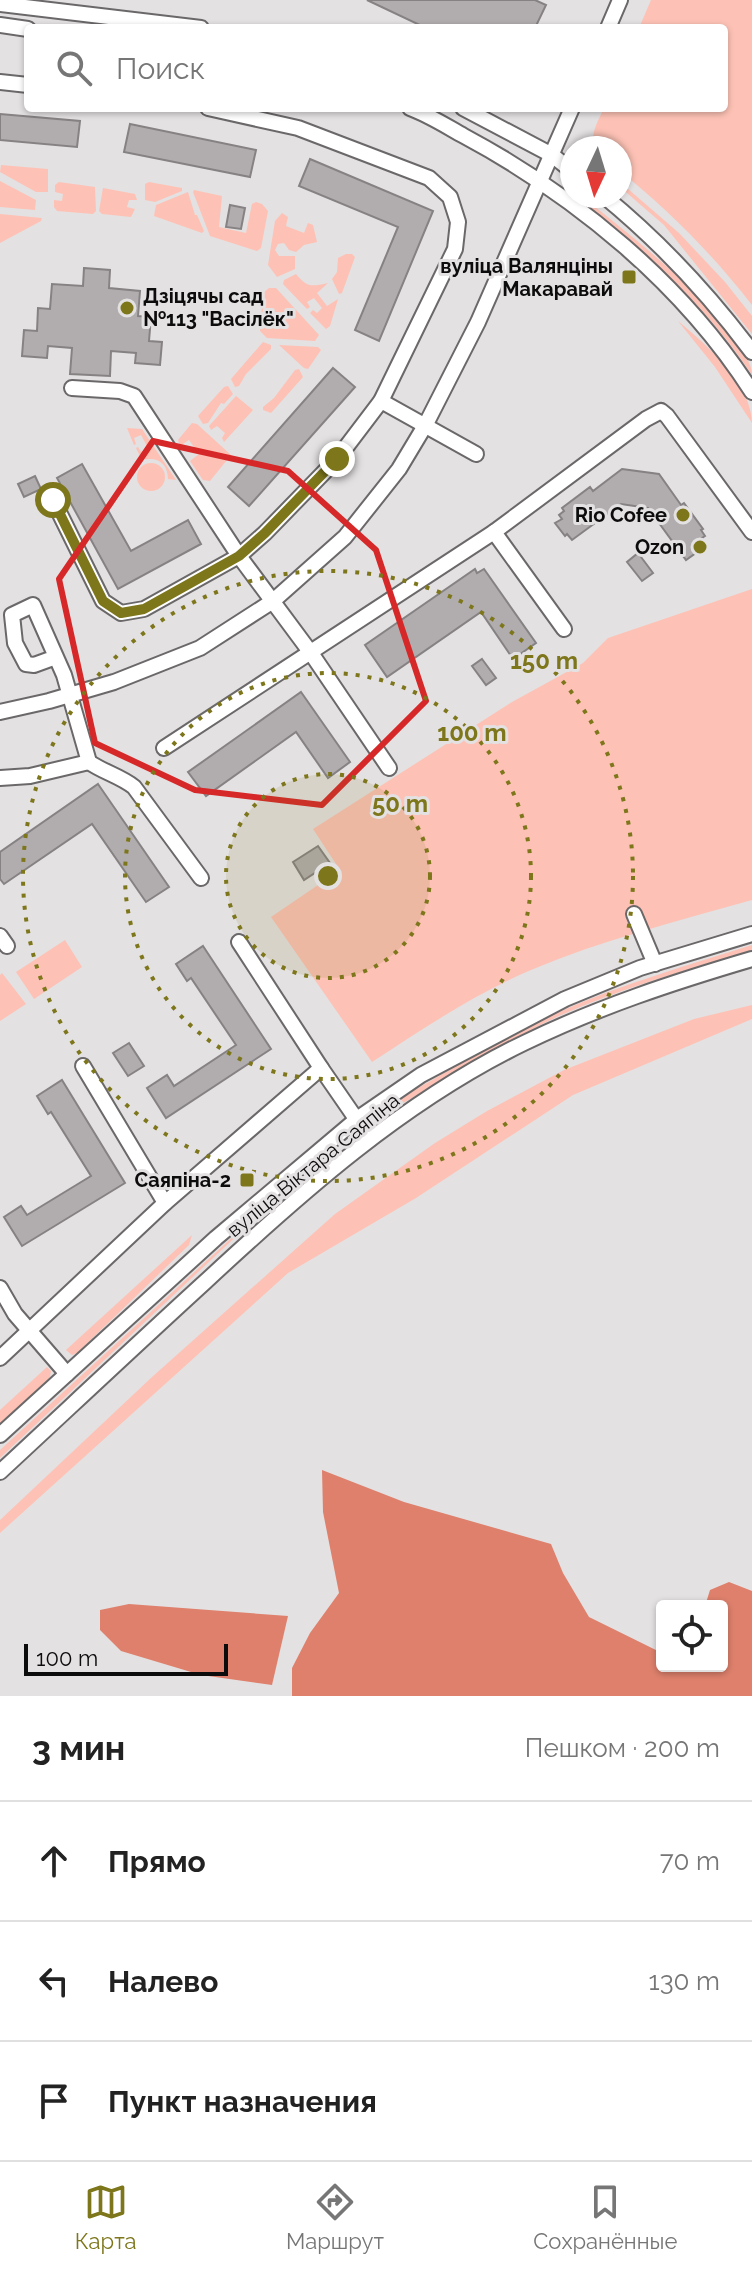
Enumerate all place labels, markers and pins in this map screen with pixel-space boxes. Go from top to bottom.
place label: вуліца Валянціны Макаравай [440,254,613,301]
marker: вуліца Валянціны Макаравай [620,268,638,286]
place label: Дзіцячы сад №113 "Васілёк" [143,284,294,331]
marker: Дзіцячы сад №113 "Васілёк" [118,299,136,317]
place label: Rio Cofee [575,503,667,527]
marker: Rio Cofee [674,506,692,524]
place label: Ozon [635,535,684,559]
marker: Ozon [691,538,709,556]
centre of rings [314,862,342,890]
place label: Саяпіна-2 [134,1168,231,1192]
marker: Саяпіна-2 [238,1171,256,1189]

